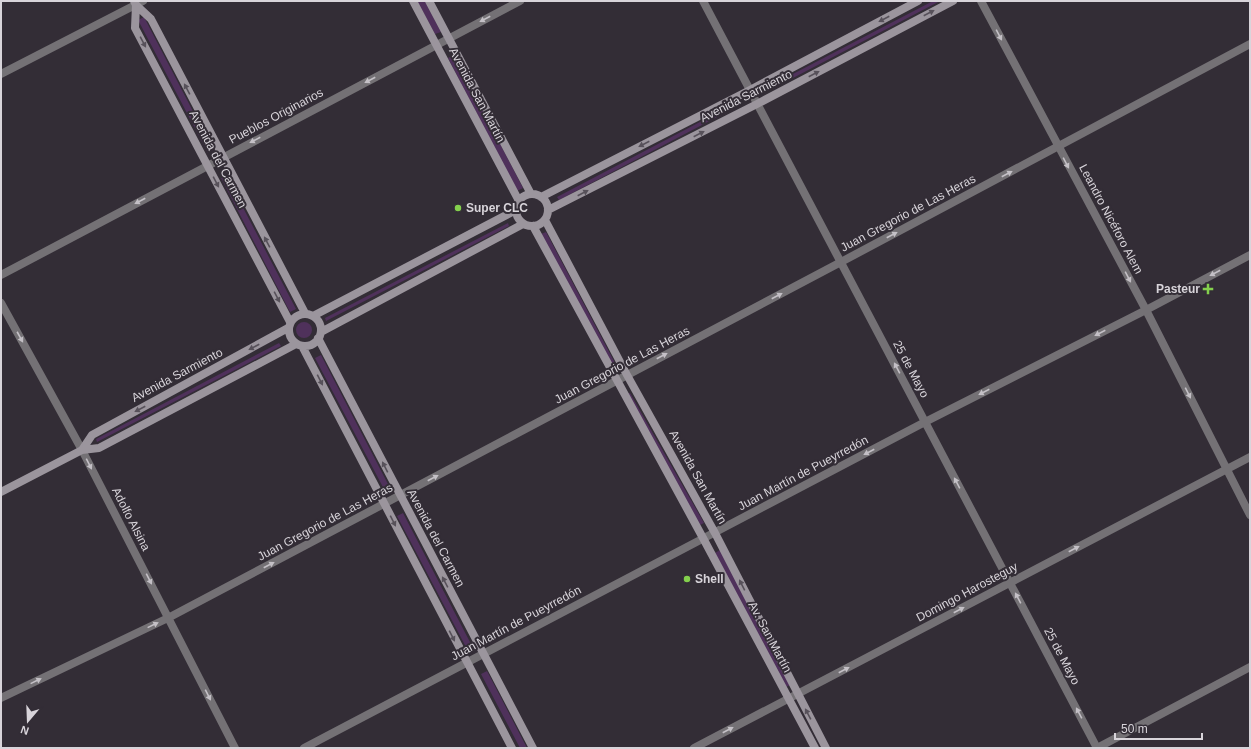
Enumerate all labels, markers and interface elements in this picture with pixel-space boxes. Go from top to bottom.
one-way arrow [924,10,935,17]
one-way arrow [479,16,491,22]
one-way arrow [878,16,890,22]
one-way arrow [996,30,1002,41]
one-way arrow [140,36,146,48]
street label: Avenida San Martín [446,45,508,145]
street label: Avenida Sarmiento [698,67,795,125]
one-way arrow [809,71,820,77]
one-way arrow [364,76,376,83]
one-way arrow [184,83,191,95]
street label: Pueblos Originarios [226,85,326,147]
street label: Avenida del Carmen [186,108,250,210]
one-way arrow [693,130,705,137]
one-way arrow [249,137,261,144]
one-way arrow [639,141,650,147]
one-way arrow [1063,157,1070,168]
street label: Leandro Nicéforo Alem [1076,162,1146,276]
street label: Juan Gregorio de Las Heras [838,171,978,255]
one-way arrow [1001,171,1013,177]
one-way arrow [213,176,219,188]
one-way arrow [577,189,589,196]
one-way arrow [134,198,146,204]
place label: Super CLC [466,201,528,215]
marker: Super CLC [453,203,463,213]
one-way arrow [886,232,898,238]
one-way arrow [264,236,270,247]
one-way arrow [1210,270,1221,277]
one-way arrow [1125,271,1131,283]
place label: Pasteur [1156,282,1200,296]
marker: Pasteur [1203,284,1213,294]
one-way arrow [273,291,280,303]
one-way arrow [771,293,783,299]
street label: Juan Gregorio de Las Heras [552,323,692,407]
one-way arrow [1094,330,1106,337]
one-way arrow [17,332,23,343]
street label: 25 de Mayo [890,338,932,400]
one-way arrow [248,344,260,350]
street label: Avenida Sarmiento [129,345,225,405]
one-way arrow [656,353,668,360]
one-way arrow [894,363,900,374]
one-way arrow [317,375,323,386]
one-way arrow [1184,387,1191,398]
one-way arrow [978,389,990,395]
one-way arrow [134,406,146,412]
street label: Avenida San Martín [666,428,730,526]
street label: Juan Martín de Pueyrredón [736,433,870,513]
one-way arrow [863,449,875,455]
one-way arrow [86,458,93,469]
one-way arrow [382,461,388,473]
one-way arrow [427,475,439,482]
one-way arrow [954,478,961,489]
street label: Juan Gregorio de Las Heras [255,480,395,564]
street label: Adolfo Alsina [109,485,153,553]
street label: Avenida del Carmen [404,487,468,589]
one-way arrow [389,515,396,526]
one-way arrow [1068,546,1080,552]
street label: Domingo Harosteguy [914,559,1020,625]
one-way arrow [263,562,274,568]
place label: Shell [695,572,724,586]
one-way arrow [145,574,152,585]
marker: Shell [682,574,692,584]
one-way arrow [442,577,449,588]
one-way arrow [739,580,745,591]
street label: Juan Martín de Pueyrredón [449,583,583,663]
one-way arrow [1015,593,1021,604]
street label: Av. San Martín [745,599,795,675]
one-way arrow [953,606,965,613]
one-way arrow [148,622,159,628]
street label: 25 de Mayo [1041,625,1083,687]
one-way arrow [449,630,456,642]
one-way arrow [838,667,850,673]
one-way arrow [30,678,42,684]
one-way arrow [204,689,211,701]
north arrow [8,701,48,741]
one-way arrow [805,708,811,719]
one-way arrow [1075,708,1082,719]
scale bar [1115,715,1202,741]
text: 50 m [1121,722,1148,736]
text: N [19,723,30,737]
one-way arrow [723,726,734,733]

